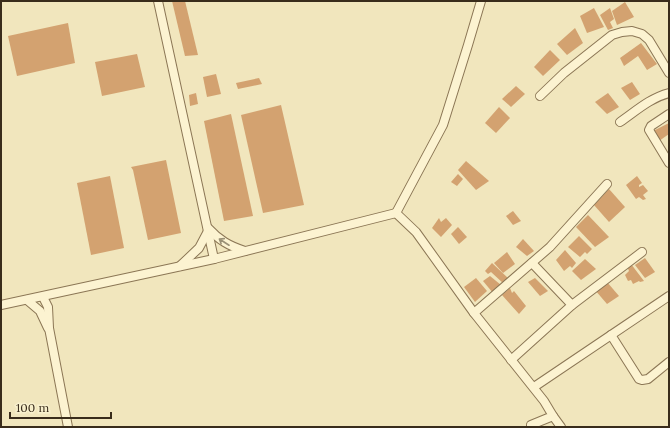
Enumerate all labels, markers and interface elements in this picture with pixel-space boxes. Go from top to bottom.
one-way arrow [219,238,230,246]
scale bar [10,394,111,420]
text: 100 m [16,400,49,415]

